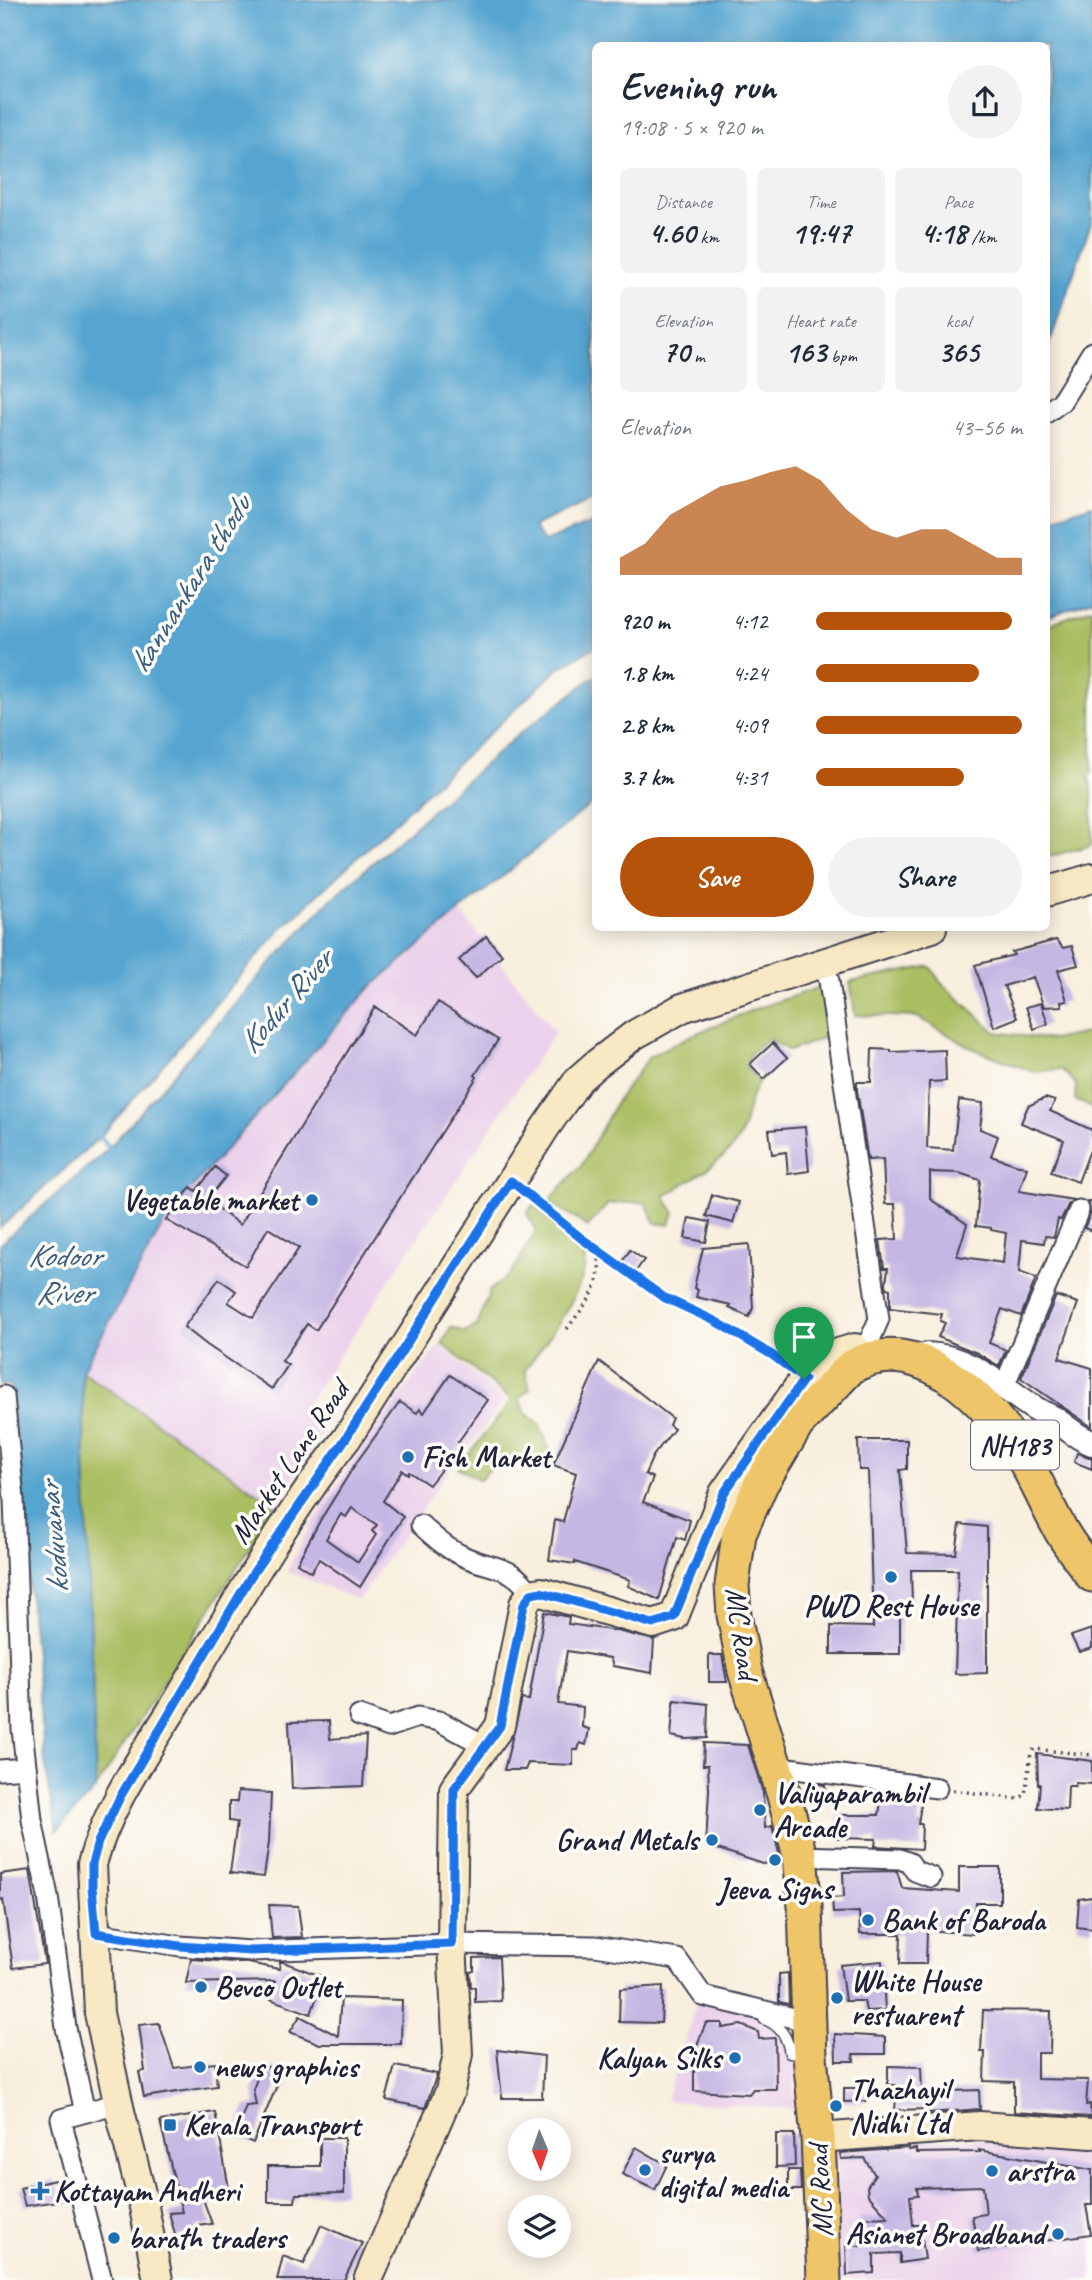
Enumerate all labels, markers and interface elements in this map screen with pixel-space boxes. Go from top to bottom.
text: Evening run [620,63,776,110]
button: share [948,65,1022,139]
text: 19:08 · 5 × 920 m [620,113,763,142]
text: Distance [655,190,712,214]
text: Time [806,190,836,214]
text: Pace [944,190,973,214]
text: 4.60 [649,214,696,252]
text: 19:47 [791,214,851,252]
text: 4:18 [920,214,967,252]
text: km [696,225,719,249]
text: /km [967,225,996,249]
text: Elevation [654,309,713,333]
text: Heart rate [786,309,856,333]
text: kcal [946,309,971,333]
text: 70 [663,333,689,371]
text: 163 [785,333,826,371]
text: 365 [938,333,979,371]
text: m [689,344,705,368]
text: bpm [826,344,857,368]
text: Elevation [620,413,691,442]
text: 43–56 m [952,413,1022,442]
water label: kannankara thodu [119,485,262,680]
text: 920 m [620,607,669,636]
text: 4:12 [732,607,768,636]
text: 1.8 km [620,659,674,688]
text: 4:24 [732,659,768,688]
text: 2.8 km [620,711,674,740]
text: 4:09 [732,711,768,740]
text: 3.7 km [620,763,673,792]
text: 4:31 [732,763,768,792]
button: Save [620,837,814,917]
button: Share [828,837,1022,917]
water label: Kodur River [229,937,345,1061]
place label: Vegetable market [122,1181,301,1219]
marker: Vegetable market [304,1192,320,1208]
water label: Kodoor River [28,1235,105,1313]
pin [774,1307,834,1379]
icon: arrive [785,1318,823,1356]
street label: Market Lane Road [221,1370,360,1551]
road number: NH183 [971,1420,1059,1470]
place label: Fish Market [422,1438,553,1476]
marker: Fish Market [400,1449,416,1465]
water label: koduvanar [28,1476,79,1595]
marker: PWD Rest House [883,1569,899,1585]
street label: MC Road [717,1585,768,1686]
place label: PWD Rest House [804,1587,981,1625]
place label: Valiyaparambil Arcade [774,1774,931,1846]
marker: Valiyaparambil Arcade [752,1802,768,1818]
place label: Grand Metals [556,1821,701,1859]
marker: Grand Metals [704,1832,720,1848]
marker: Jeeva Signs [767,1852,783,1868]
place label: Jeeva Signs [716,1870,836,1908]
place label: Bank of Baroda [882,1901,1047,1939]
marker: Bank of Baroda [860,1912,876,1928]
place label: White House restuarent [851,1962,982,2034]
place label: Bevco Outlet [215,1968,344,2006]
marker: Bevco Outlet [193,1979,209,1995]
marker: White House restuarent [829,1990,845,2006]
place label: Kalyan Silks [597,2039,724,2078]
place label: news graphics [214,2048,361,2086]
marker: Kalyan Silks [727,2050,743,2066]
marker: news graphics [192,2059,208,2075]
place label: Thazhayil Nidhi Ltd [850,2070,955,2142]
marker: Thazhayil Nidhi Ltd [828,2098,844,2114]
place label: Kerala Transport [184,2106,363,2144]
marker: Kerala Transport [162,2117,178,2133]
north arrow [508,2118,570,2180]
map controls [508,2118,571,2258]
place label: surya digital media [659,2134,790,2206]
street label: MC Road [798,2140,841,2238]
place label: arstra [1006,2152,1076,2190]
marker: surya digital media [637,2162,653,2178]
marker: arstra [984,2163,1000,2179]
place label: Kottayam Andheri [54,2172,244,2210]
marker: Kottayam Andheri [32,2183,48,2199]
button: layers [508,2195,571,2258]
place label: Asianet Broadband [846,2215,1049,2253]
place label: barath traders [128,2219,289,2257]
marker: Asianet Broadband [1050,2226,1066,2242]
marker: barath traders [106,2230,122,2246]

